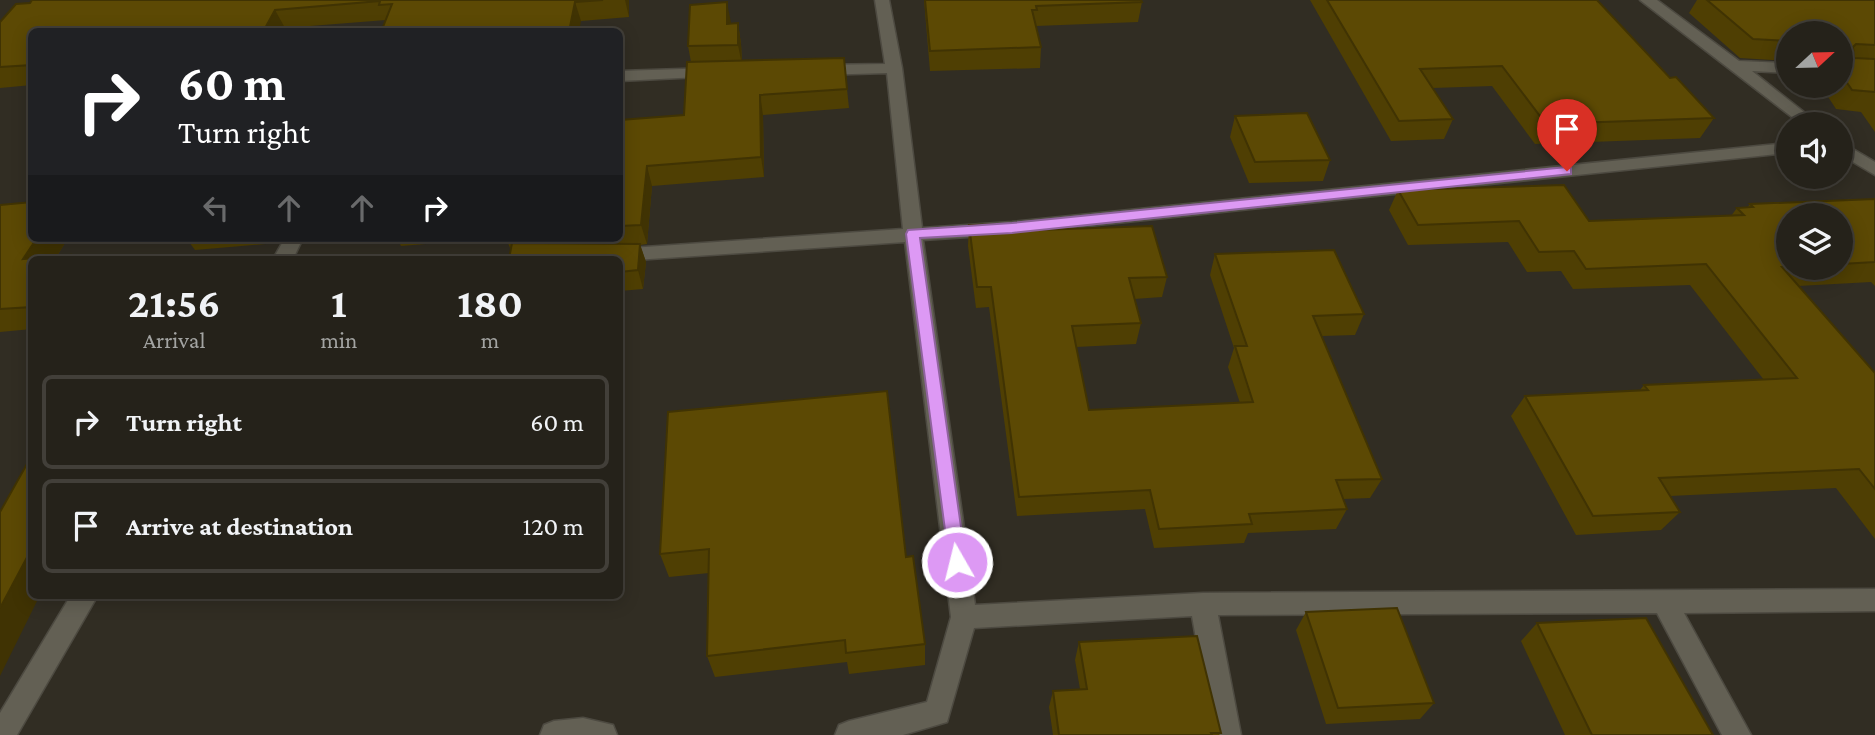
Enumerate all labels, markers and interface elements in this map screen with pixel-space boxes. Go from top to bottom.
north arrow [1776,21,1853,98]
map controls [1776,21,1853,280]
icon: right [63,56,154,147]
text: 60 m [178,56,285,111]
pin [1537,99,1597,171]
icon: arrive [1548,110,1586,148]
button: sound [1776,112,1853,189]
text: Turn right [178,114,310,150]
icon: left [197,189,235,227]
icon: ahead [270,189,308,227]
icon: ahead [343,189,381,227]
icon: right [416,189,454,227]
button: layers [1776,203,1853,280]
text: 21:56 [128,279,220,326]
text: 1 [331,279,347,326]
text: 180 [457,279,523,326]
text: Arrival [143,327,205,353]
text: min [320,327,357,353]
text: m [481,327,499,353]
icon: right [67,403,105,441]
text: Turn right [126,408,242,437]
text: 60 m [530,408,584,437]
icon: arrive [67,507,105,545]
text: Arrive at destination [126,512,353,541]
text: 120 m [523,512,584,541]
position arrow [920,525,994,599]

